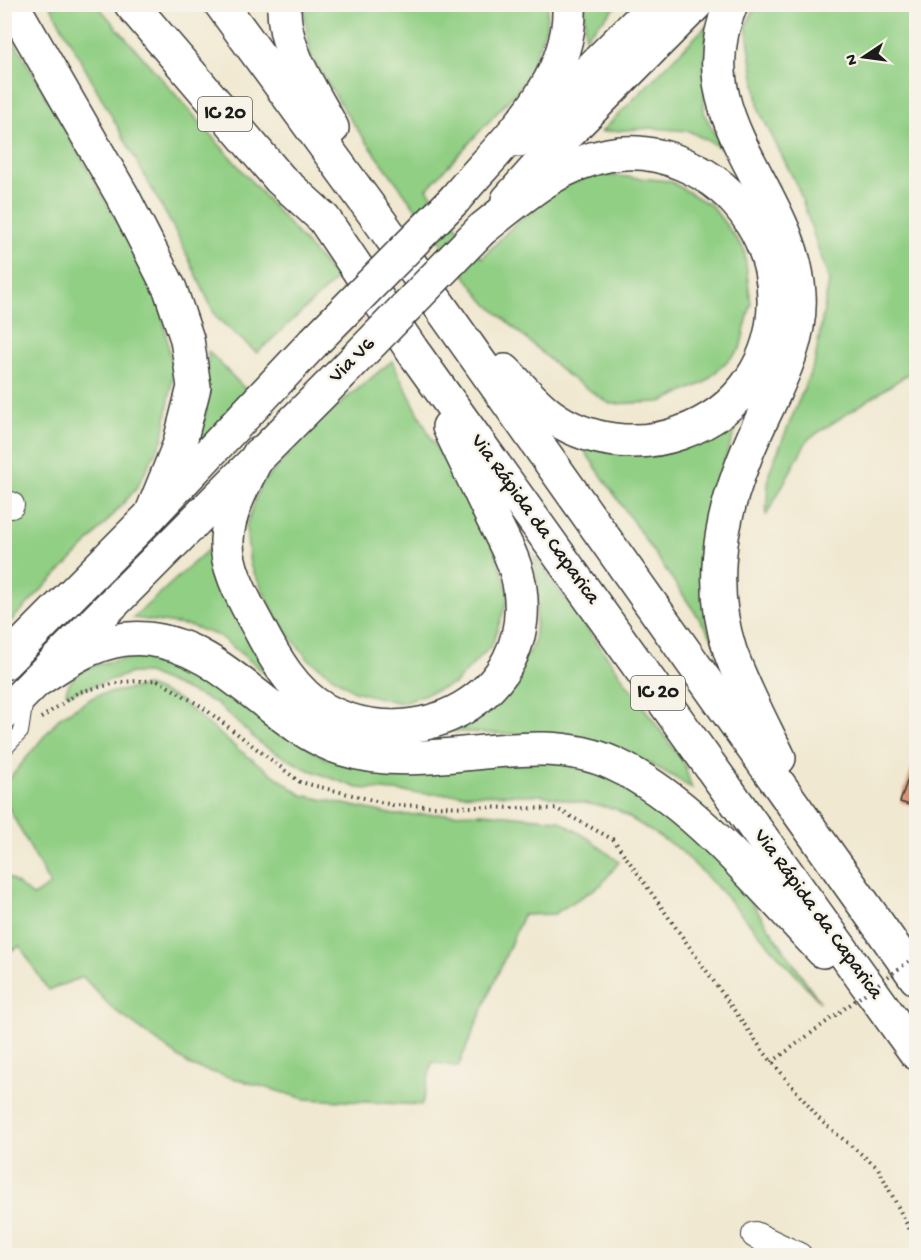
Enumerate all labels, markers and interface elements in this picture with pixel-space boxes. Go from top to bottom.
north arrow [834,27,894,87]
text: N [842,52,863,67]
road number: IC 20 [198,97,252,131]
street label: Via V6 [324,332,382,390]
street label: Via Rápida da Caparica [463,429,605,611]
road number: IC 20 [631,676,685,710]
street label: Via Rápida da Caparica [746,824,888,1006]

